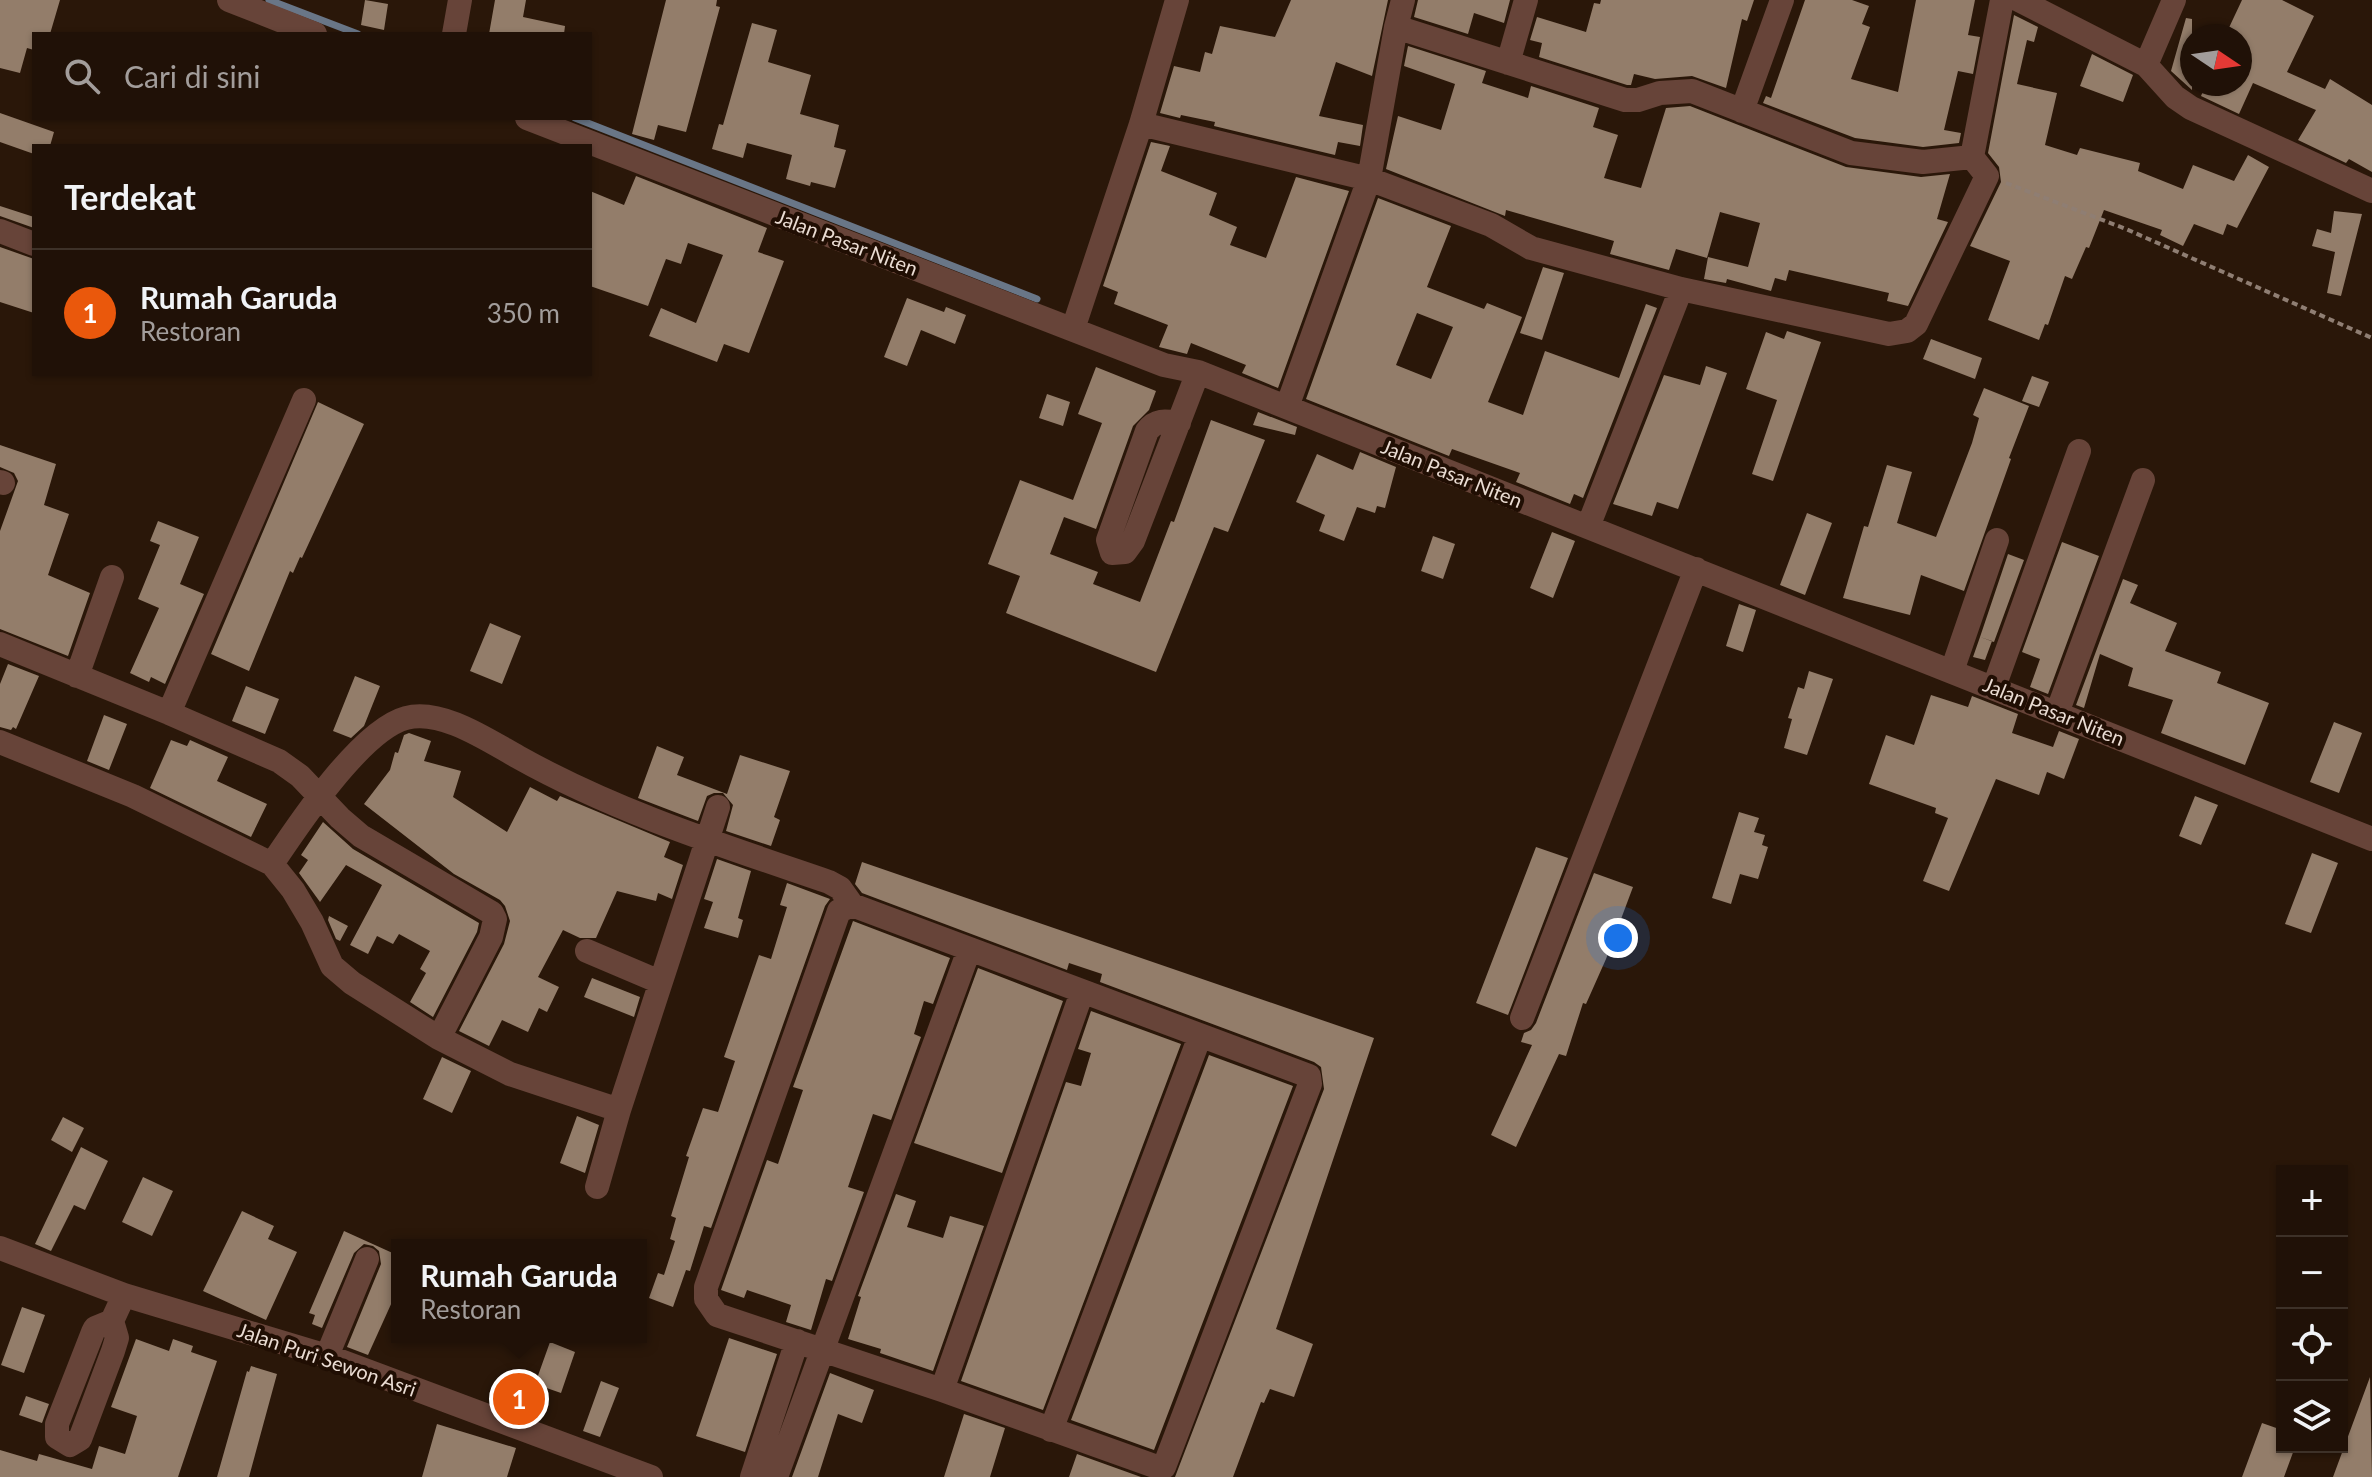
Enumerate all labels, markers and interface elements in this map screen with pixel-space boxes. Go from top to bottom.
north arrow [2180,24,2252,96]
search box [32,32,592,120]
icon: search [60,54,104,98]
text: Cari di sini [124,58,261,94]
text: Terdekat [64,176,196,217]
street label: Jalan Pasar Niten [773,204,921,280]
text: Rumah Garuda [140,279,338,315]
text: 1 [82,297,98,329]
text: 350 m [487,297,560,329]
text: Restoran [140,315,241,347]
street label: Jalan Pasar Niten [1378,434,1526,512]
street label: Jalan Pasar Niten [1980,672,2128,750]
your location [1598,918,1638,958]
map controls [2276,1165,2348,1453]
button: + [2276,1165,2348,1237]
button: − [2276,1237,2348,1309]
popup [391,1239,647,1343]
text: Rumah Garuda [420,1257,618,1293]
text: Restoran [420,1293,521,1325]
button: locate [2276,1309,2348,1381]
street label: Jalan Puri Sewon Asri [235,1317,419,1401]
pin: 1 [493,1369,545,1429]
button: layers [2276,1381,2348,1453]

